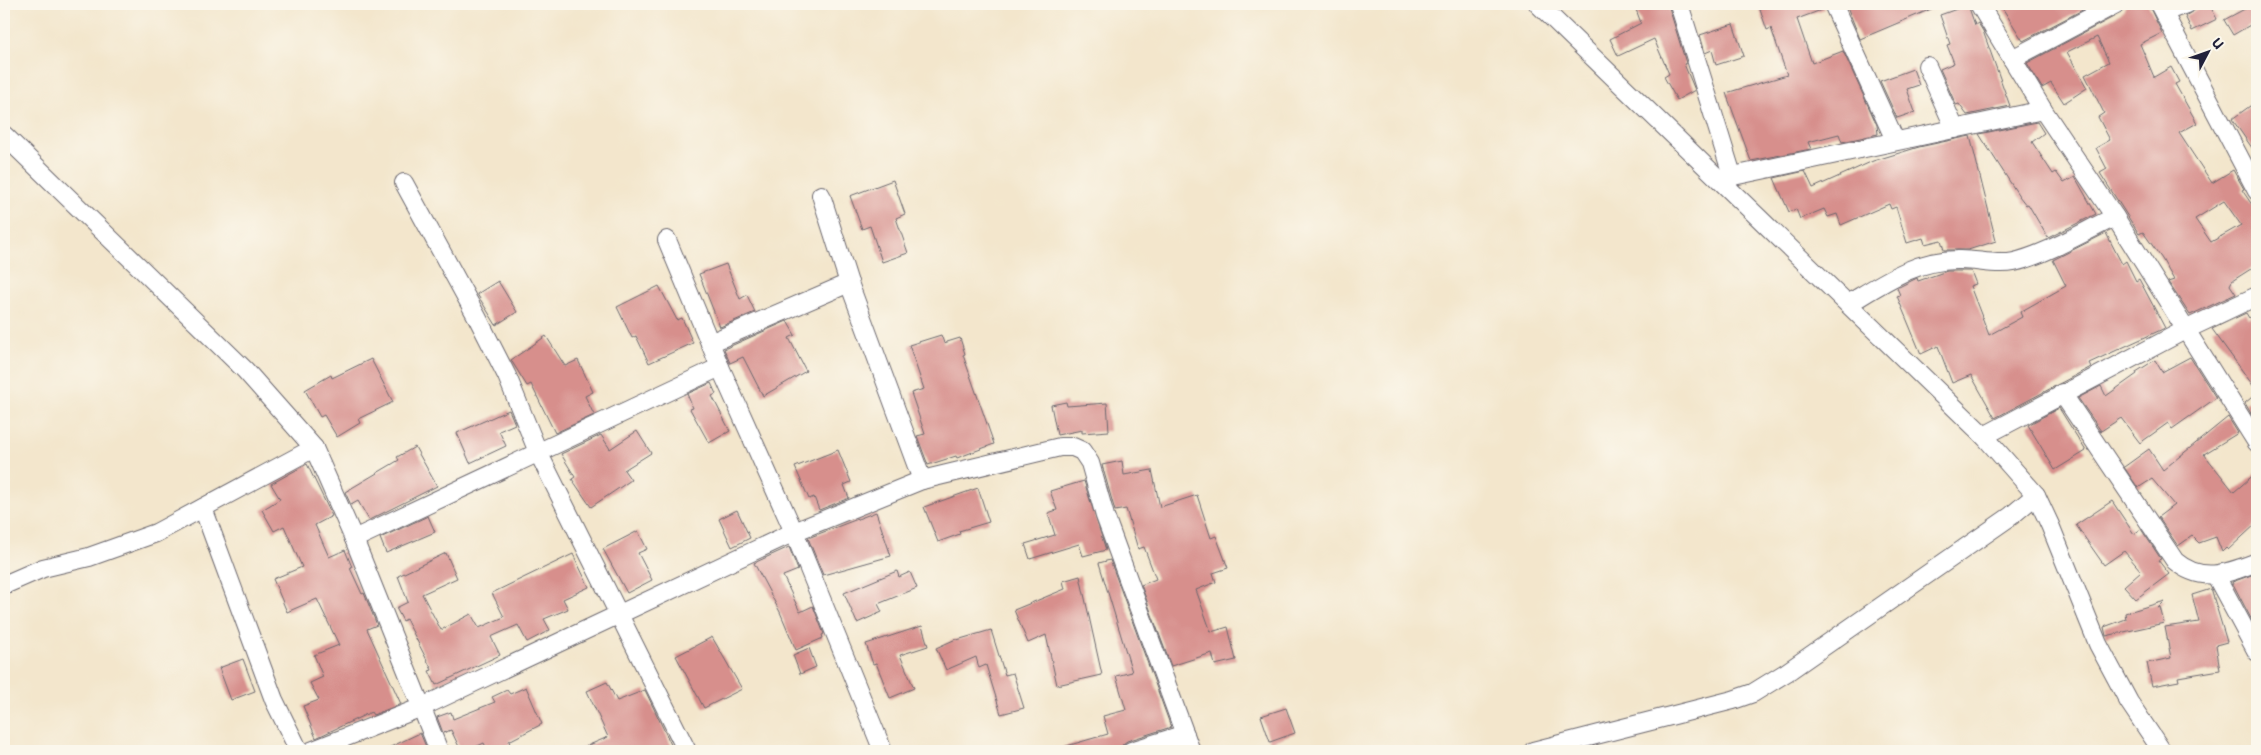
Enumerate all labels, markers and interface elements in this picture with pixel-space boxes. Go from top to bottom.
north arrow [2184,28,2234,78]
text: U [2208,33,2229,53]

